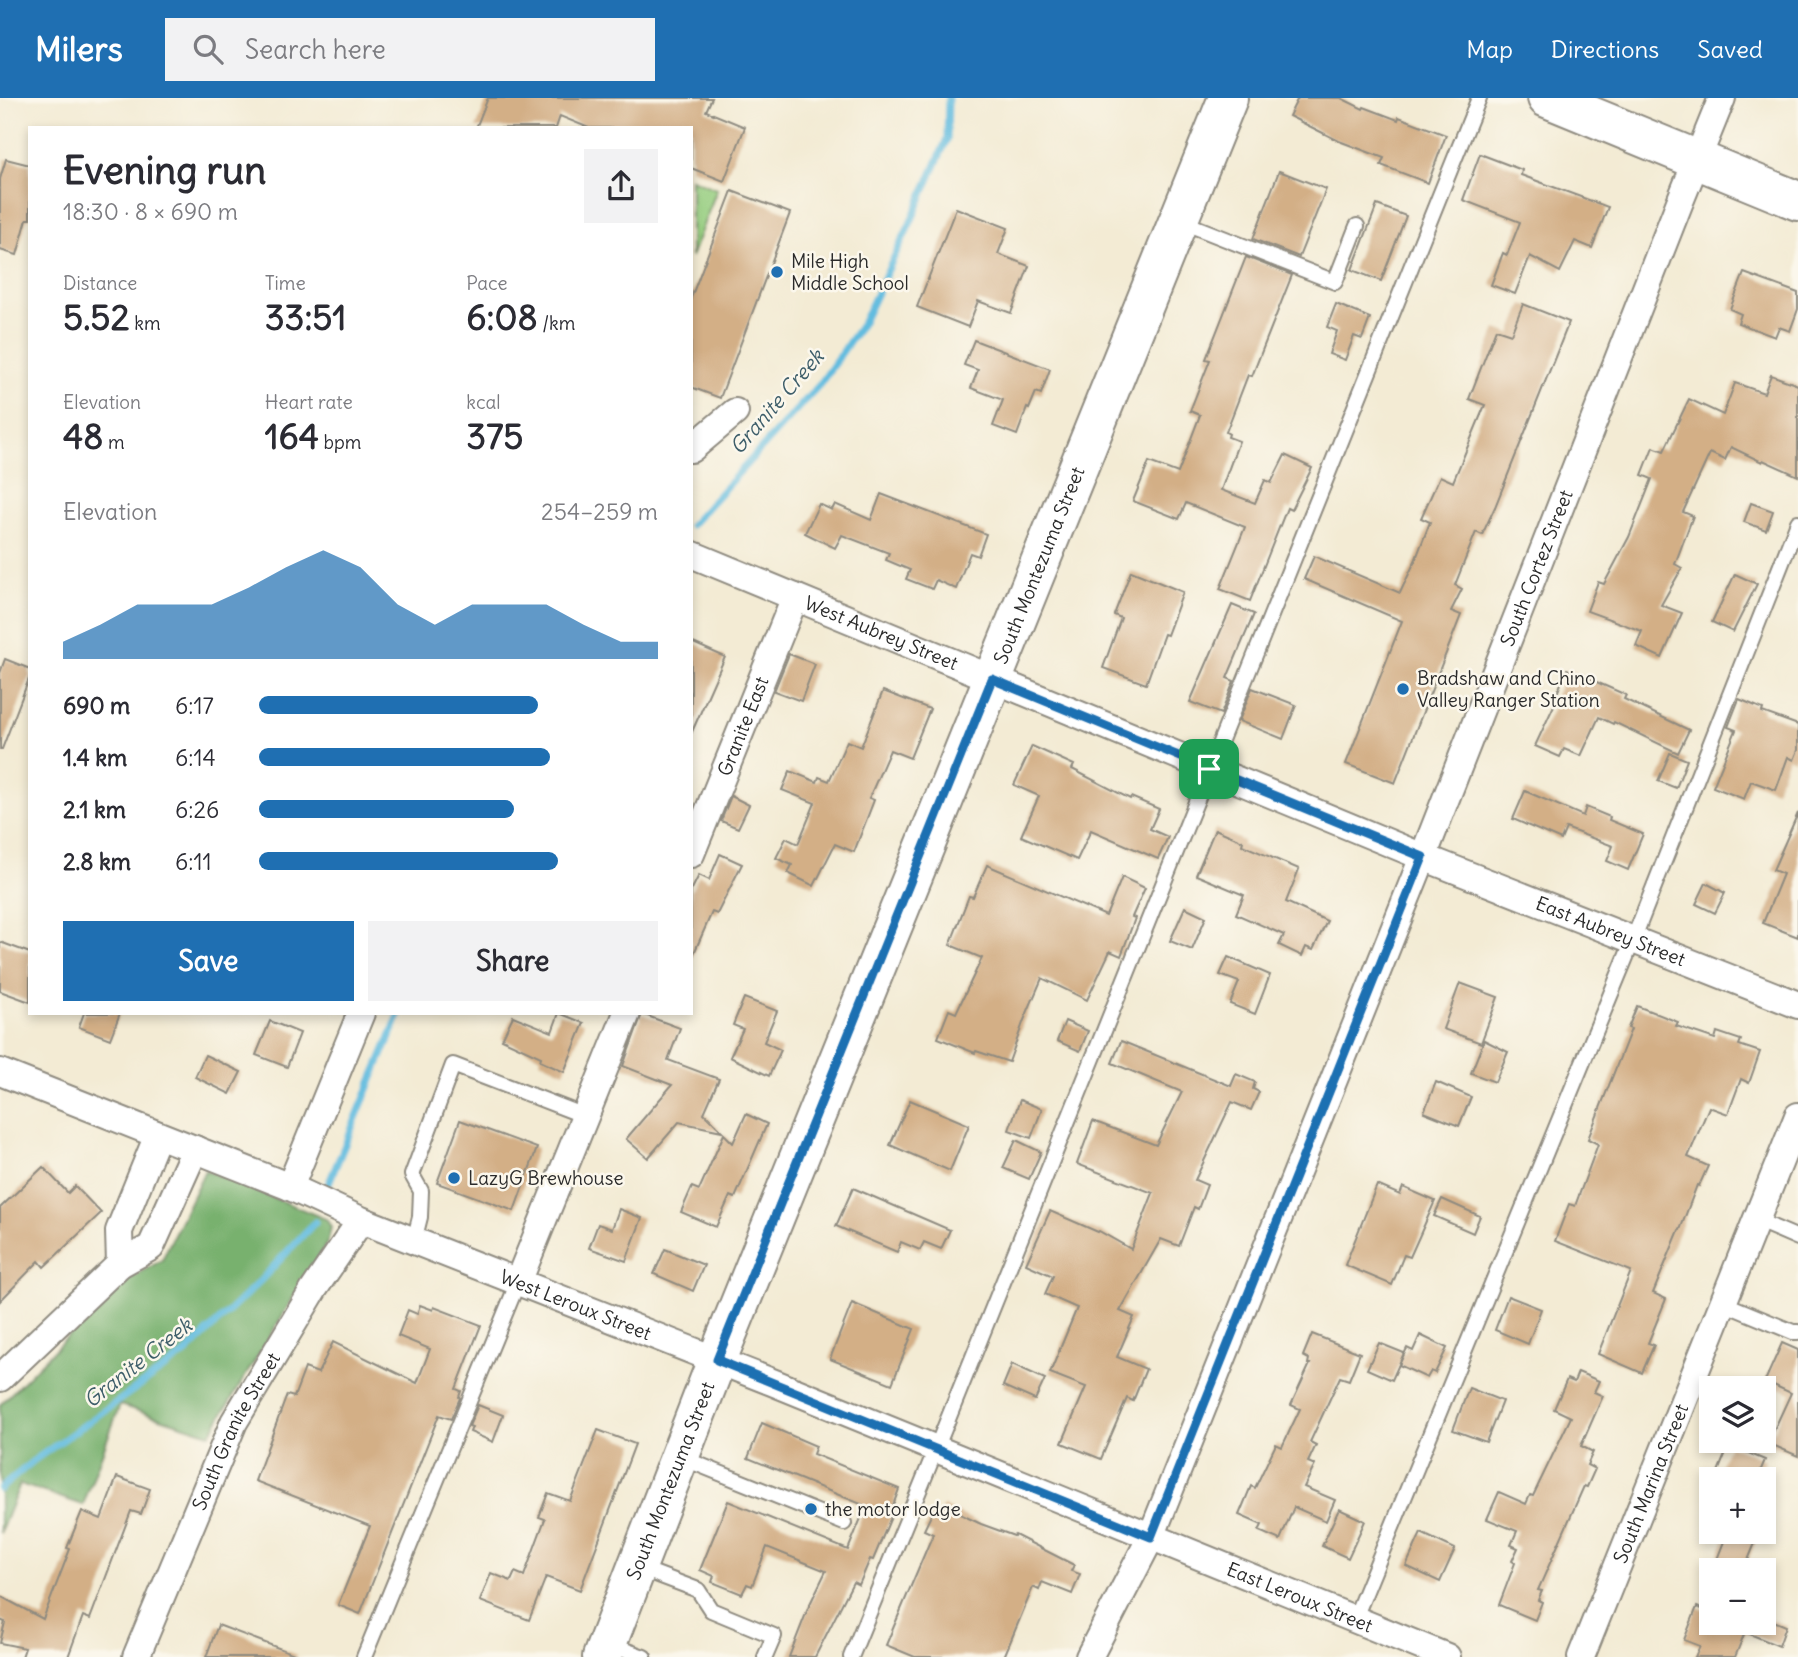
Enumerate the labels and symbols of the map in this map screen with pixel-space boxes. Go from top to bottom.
place label: Mile High Middle School [791,249,909,295]
marker: Mile High Middle School [769,264,785,280]
water label: Granite Creek [724,343,830,460]
street label: South Montezuma Street [988,463,1089,667]
street label: South Cortez Street [1495,486,1578,649]
street label: West Aubrey Street [801,590,962,675]
place label: Bradshaw and Chino Valley Ranger Station [1417,666,1600,712]
street label: Granite East [712,673,774,779]
marker: Bradshaw and Chino Valley Ranger Station [1395,681,1411,697]
pin [1179,739,1239,799]
street label: East Aubrey Street [1532,891,1689,971]
place label: LazyG Brewhouse [468,1166,624,1190]
marker: LazyG Brewhouse [446,1170,462,1186]
street label: West Leroux Street [497,1264,655,1345]
water label: Granite Creek [78,1311,198,1413]
street label: South Granite Street [187,1348,285,1514]
street label: South Montezuma Street [621,1378,719,1583]
street label: South Marina Street [1608,1400,1693,1567]
place label: the motor lodge [825,1497,961,1521]
marker: the motor lodge [803,1501,819,1517]
street label: East Leroux Street [1223,1557,1376,1637]

